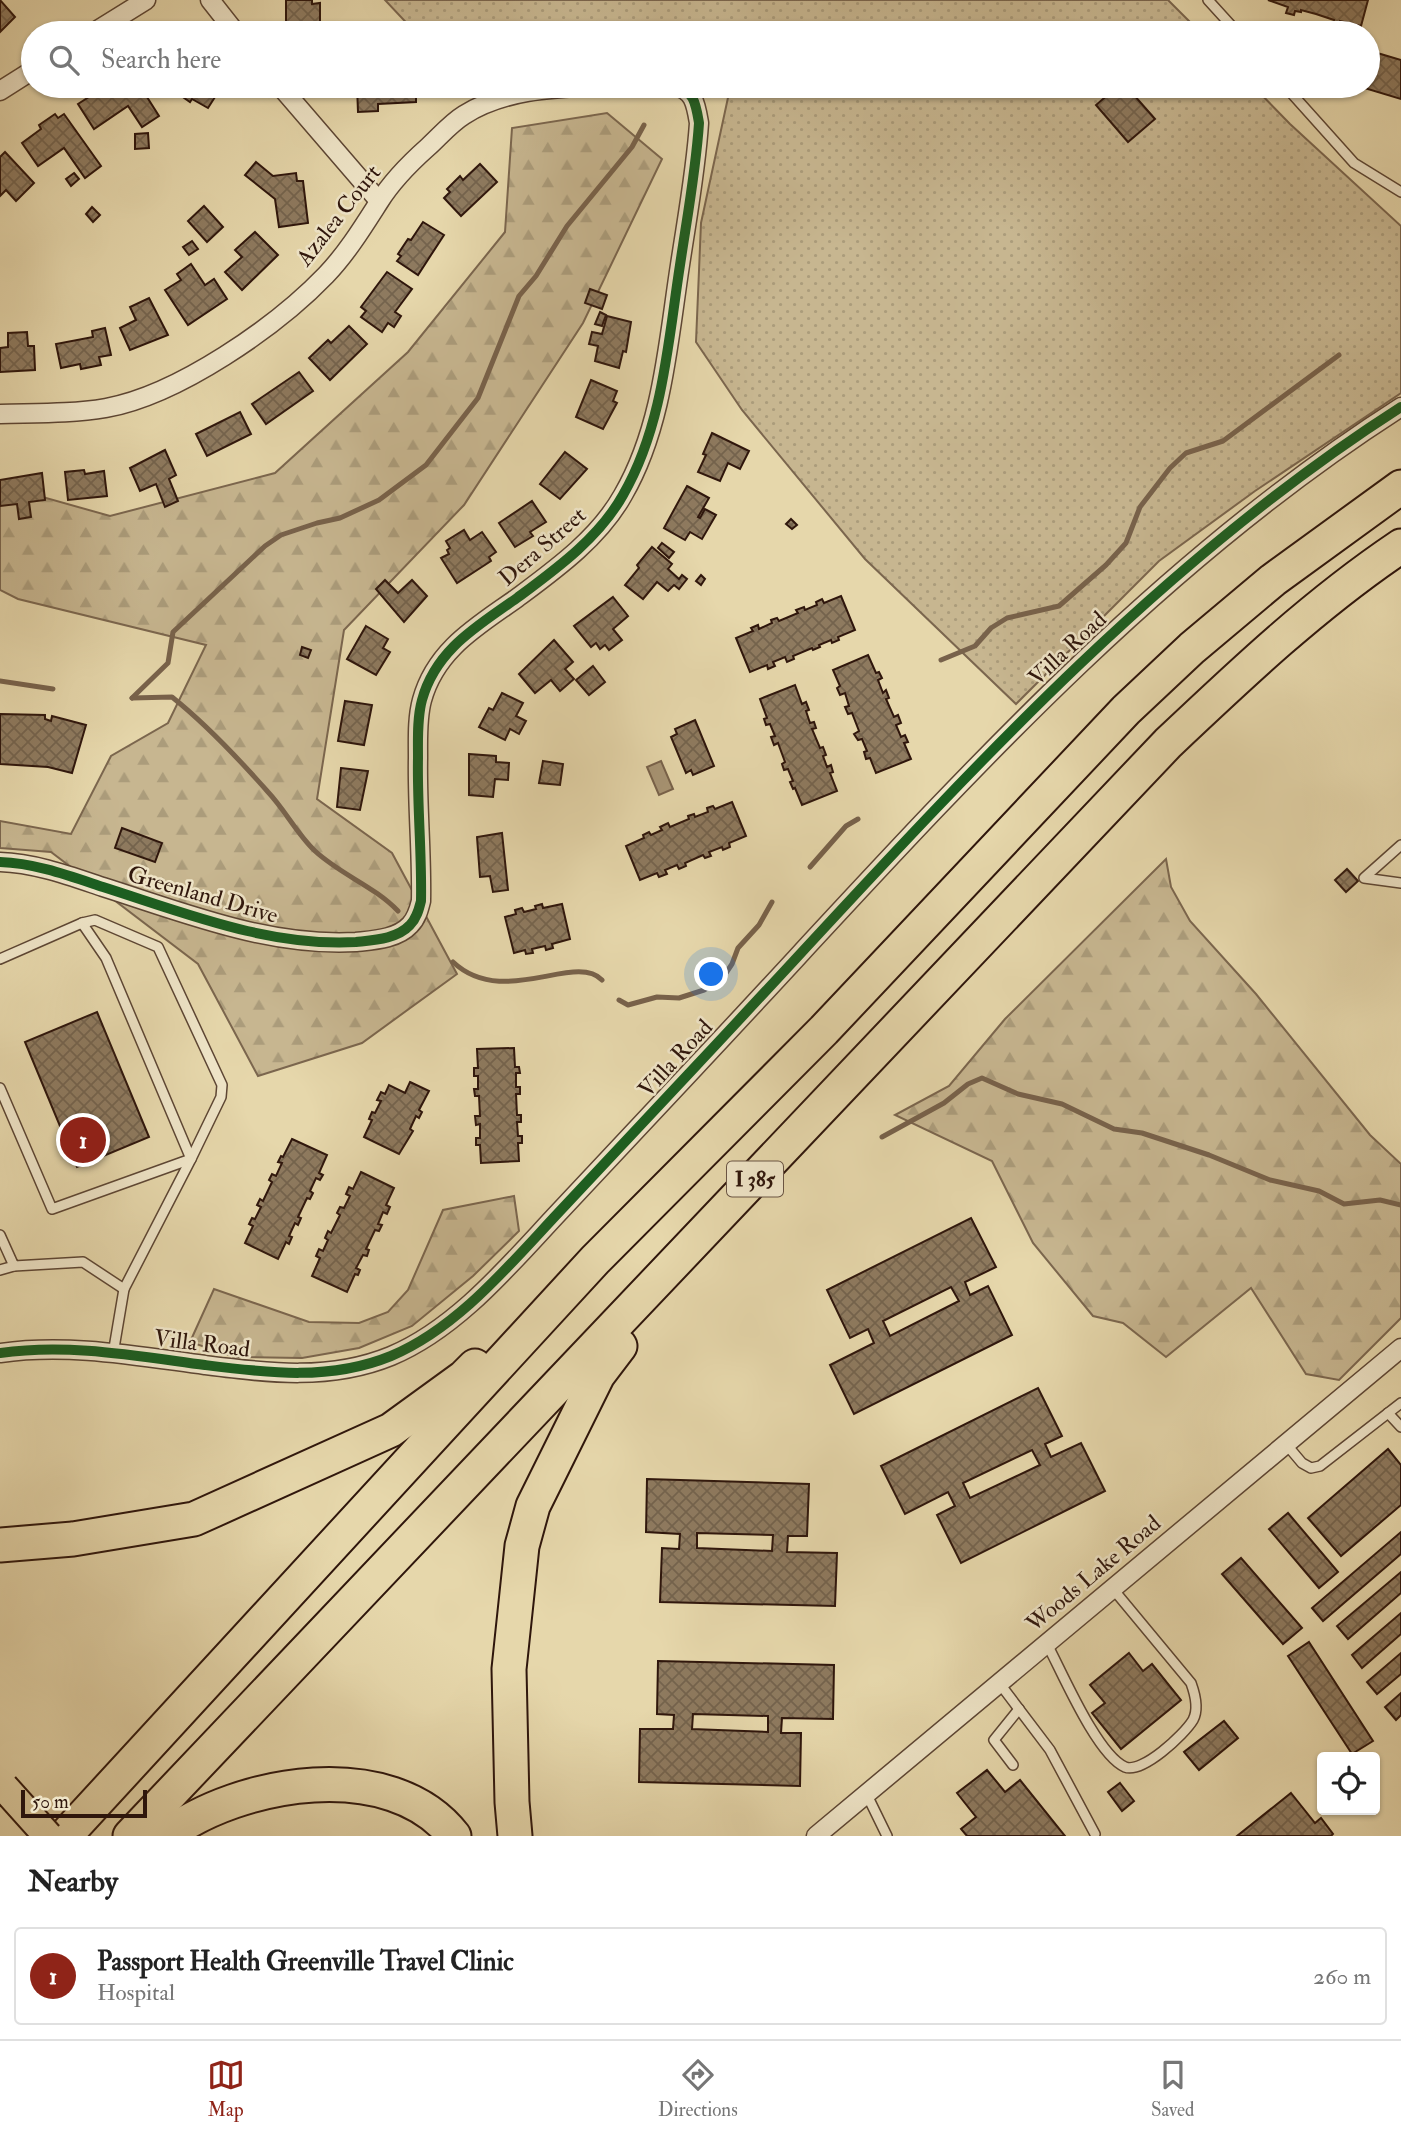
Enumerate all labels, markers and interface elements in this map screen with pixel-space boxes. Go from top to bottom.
search box [21,21,1380,98]
icon: search [45,41,83,79]
text: Search here [101,44,221,76]
street label: Azalea Court [289,159,387,273]
street label: Dera Street [493,500,592,592]
street label: Villa Road [1022,605,1113,692]
street label: Greenland Drive [124,859,282,930]
your location [694,957,728,991]
street label: Villa Road [632,1013,719,1104]
pin: 1 [60,1114,106,1166]
road number: I 385 [727,1162,783,1196]
street label: Villa Road [152,1323,252,1364]
street label: Woods Lake Road [1019,1509,1167,1639]
map controls [1317,1752,1380,1815]
button: locate [1317,1752,1380,1815]
scale bar [21,1787,147,1819]
text: 50 m [32,1790,69,1814]
text: Nearby [28,1863,118,1900]
text: Passport Health Greenville Travel Clinic [97,1946,514,1978]
text: 1 [49,1962,57,1991]
text: 260 m [1313,1962,1371,1991]
text: Hospital [97,1978,175,2007]
tab: Map [207,2056,245,2122]
tab: Directions [658,2056,738,2122]
tab: Saved [1151,2056,1194,2122]

